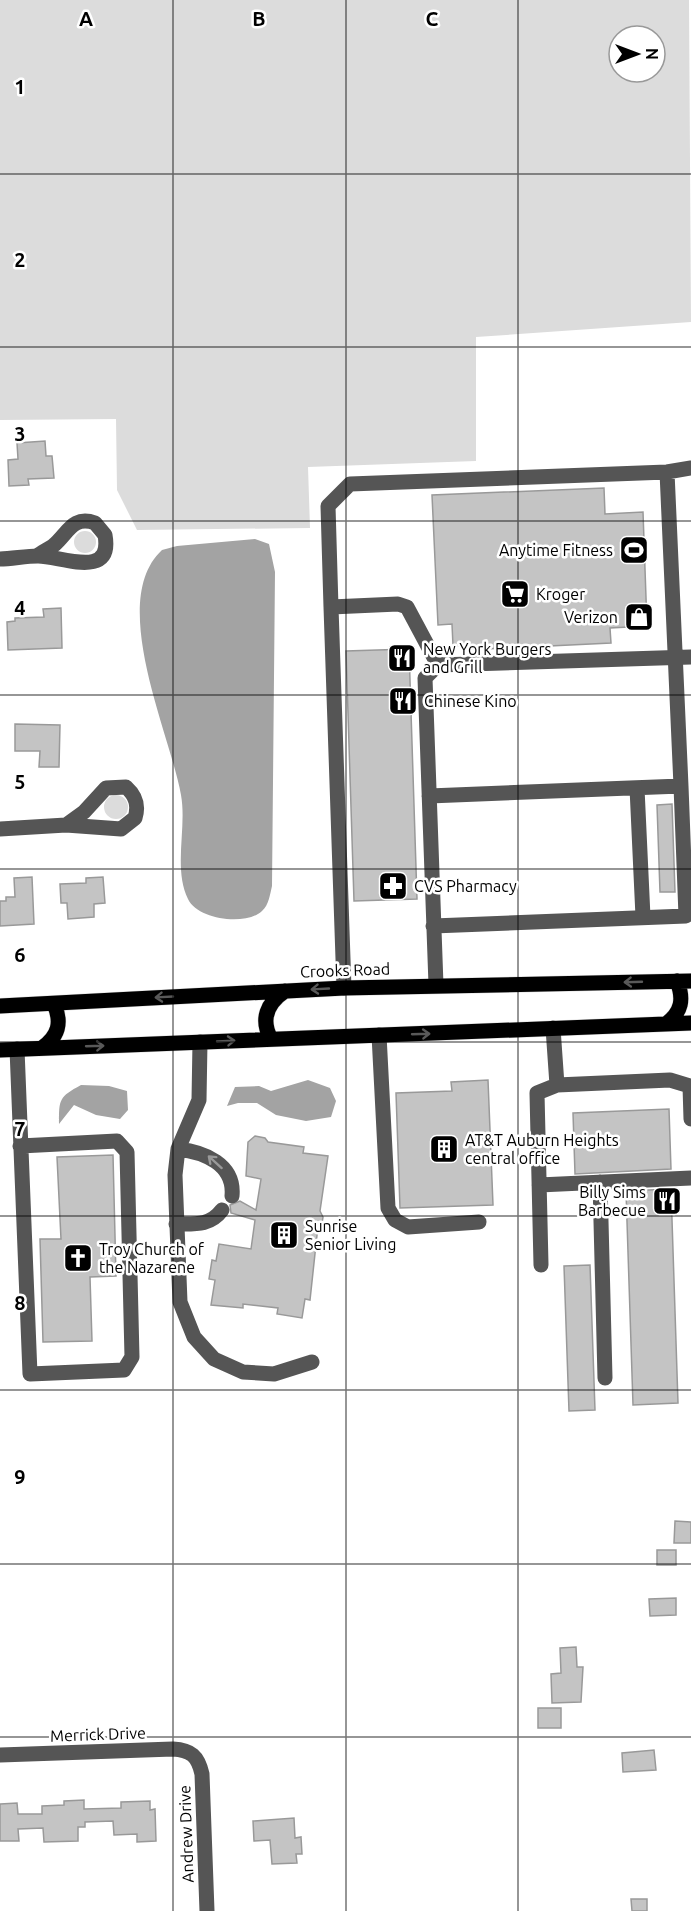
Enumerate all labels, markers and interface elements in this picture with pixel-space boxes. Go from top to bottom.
text: A [79,7,93,30]
text: B [252,7,266,30]
text: C [426,7,439,30]
north arrow [607,24,667,84]
text: N [643,48,661,60]
text: 1 [14,75,26,98]
text: 2 [14,248,26,271]
text: 3 [14,422,26,445]
sports icon: Anytime Fitness [618,534,650,566]
place label: Anytime Fitness [499,541,613,559]
supermarket icon: Kroger [499,578,531,610]
place label: Kroger [536,585,585,603]
text: 4 [14,596,26,619]
shop icon: Verizon [623,601,655,633]
place label: Verizon [564,608,618,626]
place label: New York Burgers and Grill [423,640,552,676]
restaurant icon: New York Burgers and Grill [386,642,418,674]
restaurant icon: Chinese Kino [387,685,419,717]
place label: Chinese Kino [424,692,517,710]
text: 5 [14,770,26,793]
pharmacy icon: CVS Pharmacy [377,870,409,902]
place label: CVS Pharmacy [414,877,517,895]
text: 6 [14,943,26,966]
street label: Crooks Road [300,959,390,981]
one-way arrow [623,976,643,988]
one-way arrow [310,983,330,994]
one-way arrow [154,992,174,1003]
one-way arrow [411,1028,431,1039]
one-way arrow [216,1036,236,1047]
one-way arrow [84,1041,104,1052]
text: 7 [14,1117,26,1140]
place label: AT&T Auburn Heights central office [465,1131,619,1167]
building icon: AT&T Auburn Heights central office [428,1133,460,1165]
one-way arrow [208,1155,223,1169]
place label: Billy Sims Barbecue [578,1183,646,1219]
restaurant icon: Billy Sims Barbecue [651,1185,683,1217]
place label: Sunrise Senior Living [305,1217,396,1253]
building icon: Sunrise Senior Living [268,1219,300,1251]
place label: Troy Church of the Nazarene [99,1240,205,1276]
church icon: Troy Church of the Nazarene [62,1242,94,1274]
text: 8 [14,1291,26,1314]
text: 9 [14,1465,26,1488]
street label: Merrick Drive [50,1723,146,1745]
street label: Andrew Drive [175,1785,197,1883]

